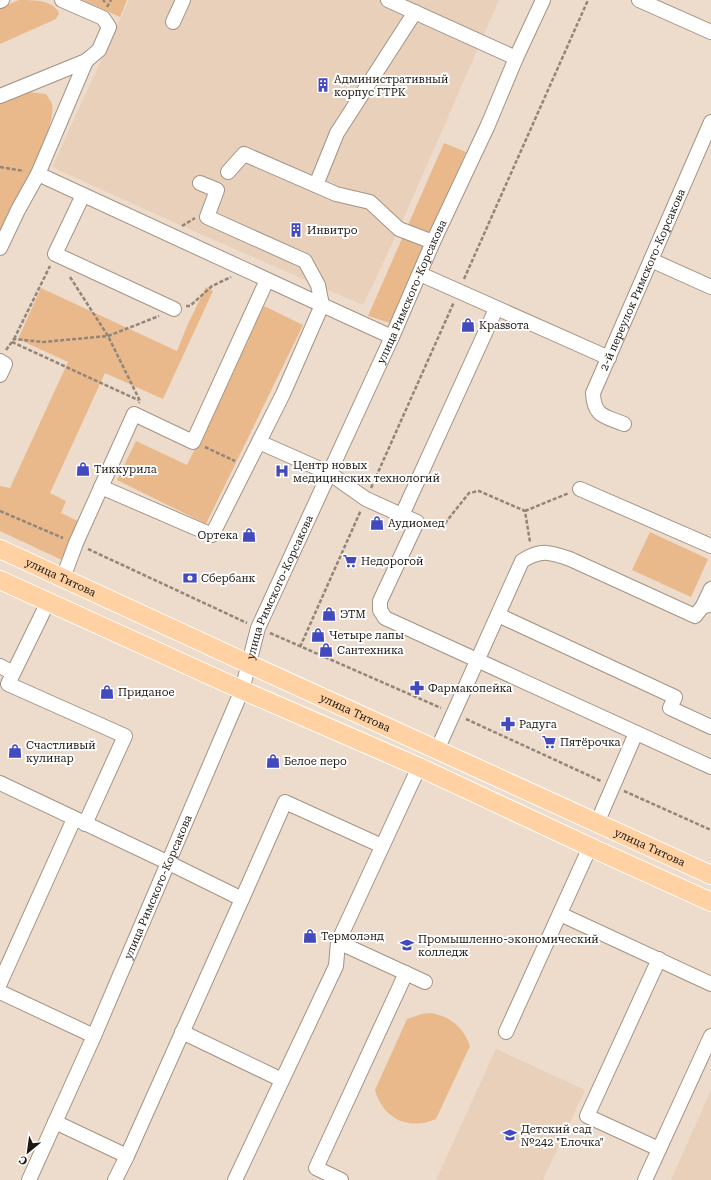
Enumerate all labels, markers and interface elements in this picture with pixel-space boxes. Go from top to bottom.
place label: Административный корпус ГТРК [334,73,448,99]
building icon: Административный корпус ГТРК [315,77,331,93]
street label: 2-й переулок Римского-Корсакова [598,187,688,373]
street label: улица Римского-Корсакова [375,218,449,366]
building icon: Инвитро [288,222,304,238]
place label: Инвитро [307,224,358,237]
shop icon: Краssота [460,317,476,333]
place label: Краssота [479,319,529,332]
place label: Центр новых медицинских технологий [293,459,440,485]
shop icon: Тиккурила [75,461,91,477]
place label: Тиккурила [94,463,157,476]
hospital icon: Центр новых медицинских технологий [274,463,290,479]
street label: улица Римского-Корсакова [244,513,316,661]
shop icon: Аудиомед [369,515,385,531]
place label: Аудиомед [388,517,445,530]
shop icon: Ортека [241,527,257,543]
place label: Ортека [197,529,238,542]
supermarket icon: Недорогой [342,553,358,569]
place label: Недорогой [361,555,423,568]
street label: улица Титова [23,556,98,599]
bank icon: Сбербанк [182,570,198,586]
place label: Сбербанк [201,572,256,585]
shop icon: ЭТМ [321,606,337,622]
place label: ЭТМ [340,608,366,621]
shop icon: Четыре лапы [310,627,326,643]
place label: Четыре лапы [329,629,404,642]
shop icon: Сантехника [318,642,334,658]
place label: Сантехника [337,644,403,657]
pharmacy icon: Фармакопейка [409,680,425,696]
place label: Фармакопейка [428,682,512,695]
shop icon: Приданое [99,684,115,700]
place label: Приданое [118,686,174,699]
street label: улица Титова [318,691,392,735]
pharmacy icon: Радуга [500,716,516,732]
place label: Радуга [519,718,557,731]
supermarket icon: Пятёрочка [541,734,557,750]
place label: Пятёрочка [560,736,621,749]
place label: Счастливый кулинар [26,739,96,765]
shop icon: Счастливый кулинар [7,743,23,759]
shop icon: Белое перо [265,753,281,769]
place label: Белое перо [284,755,347,768]
street label: улица Римского-Корсакова [122,813,195,962]
street label: улица Титова [612,826,687,869]
shop icon: Термолэнд [302,928,318,944]
place label: Термолэнд [321,930,384,943]
place label: Промышленно-экономический колледж [418,933,599,959]
school or university icon: Промышленно-экономический колледж [399,937,415,953]
place label: Детский сад №242 "Елочка" [521,1123,604,1149]
school or university icon: Детский сад №242 "Елочка" [502,1127,518,1143]
north arrow [8,1132,48,1172]
text: С [17,1153,30,1168]

